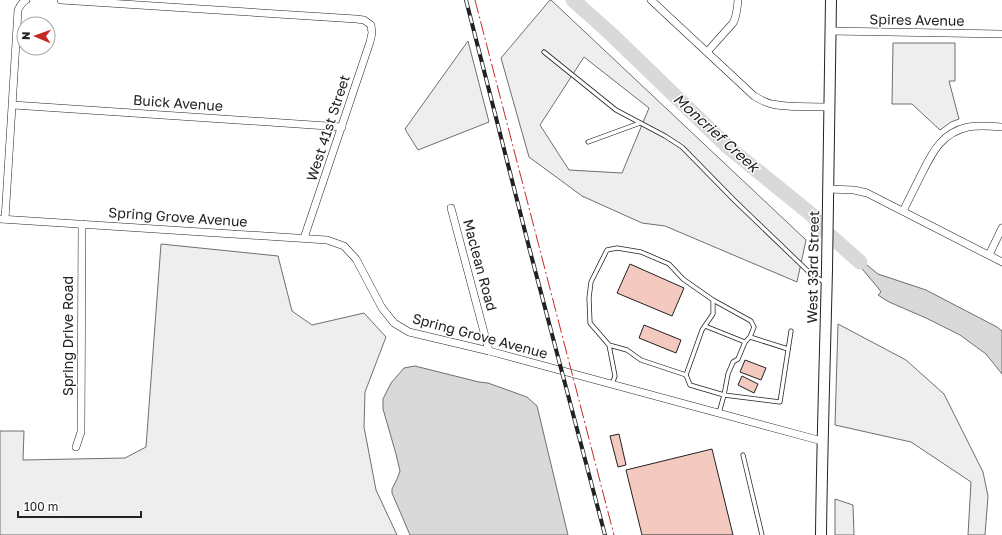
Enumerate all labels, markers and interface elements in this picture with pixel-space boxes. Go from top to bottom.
street label: Spires Avenue [869,10,965,29]
north arrow [16,16,56,56]
text: N [19,31,32,40]
street label: West 41st Street [302,73,353,183]
water label: Moncrief Creek [670,89,764,176]
street label: Buick Avenue [133,91,224,114]
street label: Spring Grove Avenue [108,203,248,230]
street label: West 33rd Street [803,210,822,324]
street label: Maclean Road [460,217,501,313]
street label: Spring Drive Road [59,276,76,396]
street label: Spring Grove Avenue [411,309,550,362]
scale bar [18,493,141,519]
text: 100 m [24,499,58,514]

